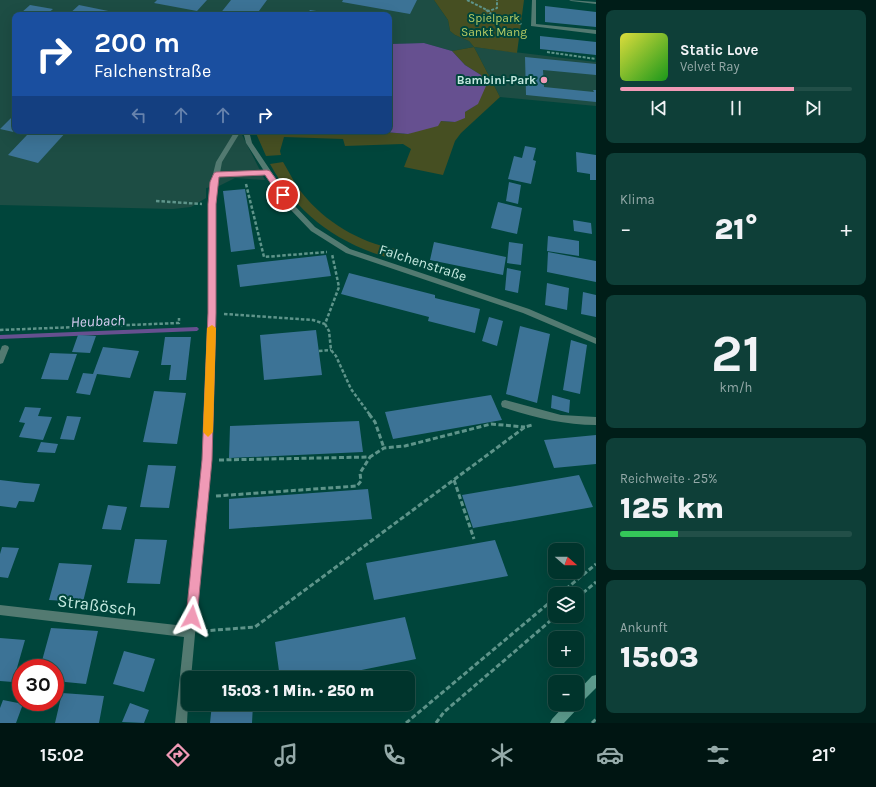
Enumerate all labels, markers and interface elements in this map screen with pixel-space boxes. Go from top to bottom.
park label: Spielpark Sankt Mang [461,11,527,39]
text: 200 m [94,26,180,59]
icon: right [28,28,80,80]
text: Static Love [680,41,758,59]
text: Velvet Ray [680,59,740,74]
text: Falchenstraße [94,60,211,82]
place label: Bambini-Park [457,73,536,87]
marker: Bambini-Park [539,75,549,85]
icon: previous [648,97,670,119]
icon: pause [725,97,747,119]
icon: next [802,97,824,119]
icon: left [128,104,150,126]
icon: ahead [170,104,192,126]
icon: ahead [212,104,234,126]
icon: right [254,104,276,126]
pin [266,178,300,212]
icon: arrive [272,184,294,206]
text: Klima [620,192,655,207]
text: 21° [714,211,758,247]
text: − [620,216,632,242]
text: + [840,216,852,242]
street label: Falchenstraße [377,241,469,285]
water label: Heubach [70,311,126,331]
text: 21 [711,323,761,384]
text: km/h [720,380,752,395]
text: Reichweite · 25% [620,471,717,486]
text: 125 km [620,490,724,526]
north arrow [548,543,584,579]
map controls [548,543,584,711]
button: layers [548,587,584,623]
street label: Straßösch [56,590,138,620]
position arrow [171,596,213,638]
text: Ankunft [620,620,668,635]
button: + [548,631,584,667]
text: 15:03 [620,639,699,675]
speed limit sign: 30 [12,659,64,711]
button: − [548,675,584,711]
text: 15:03 · 1 Min. · 250 m [222,682,374,700]
icon: directions [164,741,192,769]
icon: music [272,741,300,769]
icon: phone [380,741,408,769]
icon: climate [488,741,516,769]
icon: car [596,741,624,769]
icon: filters [704,741,732,769]
text: 15:02 [40,744,84,766]
text: 21° [812,744,836,766]

